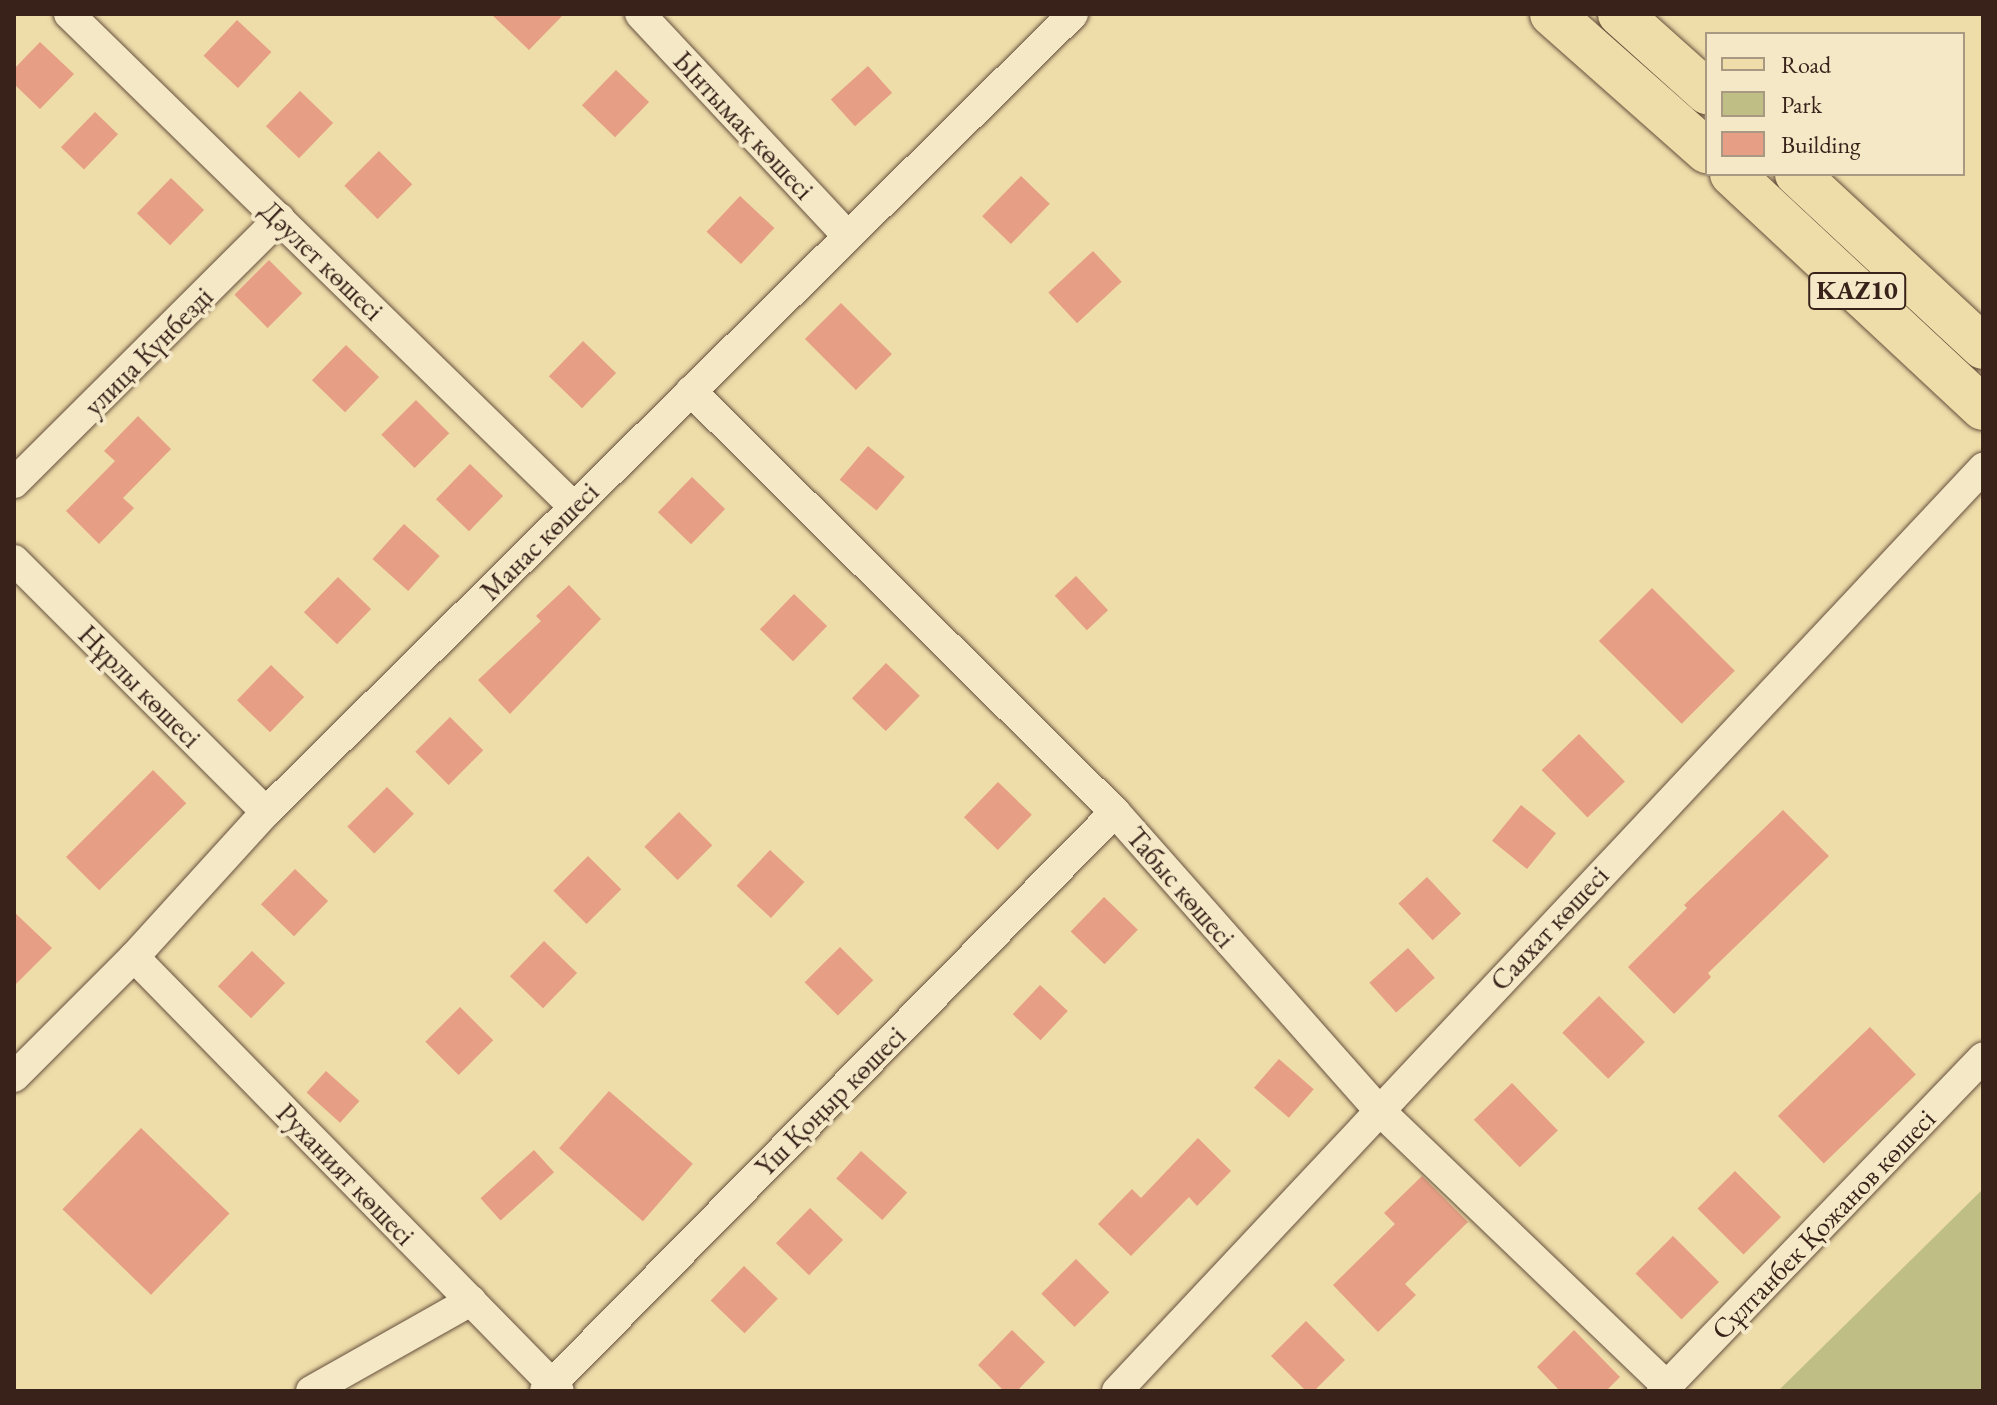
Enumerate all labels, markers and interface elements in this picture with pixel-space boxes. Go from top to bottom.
legend [1705,32,1965,176]
street label: Ынтымақ көшесі [667,44,821,206]
text: Road [1781,49,1831,80]
text: Park [1781,89,1822,120]
text: Building [1781,129,1861,160]
street label: Дәулет көшесі [253,193,391,327]
road number: KAZ10 [1807,269,1907,313]
street label: улица Күнбезді [76,279,220,423]
street label: Манас көшесі [473,475,605,607]
street label: Нұрлы көшесі [72,618,208,754]
street label: Табыс көшесі [1119,820,1243,954]
street label: Саяхат көшесі [1483,859,1615,997]
street label: Үш Қоңыр көшесі [748,1019,912,1183]
street label: Руханият көшесі [270,1096,422,1252]
street label: Сұлтанбек Қожанов көшесі [1704,1102,1942,1346]

